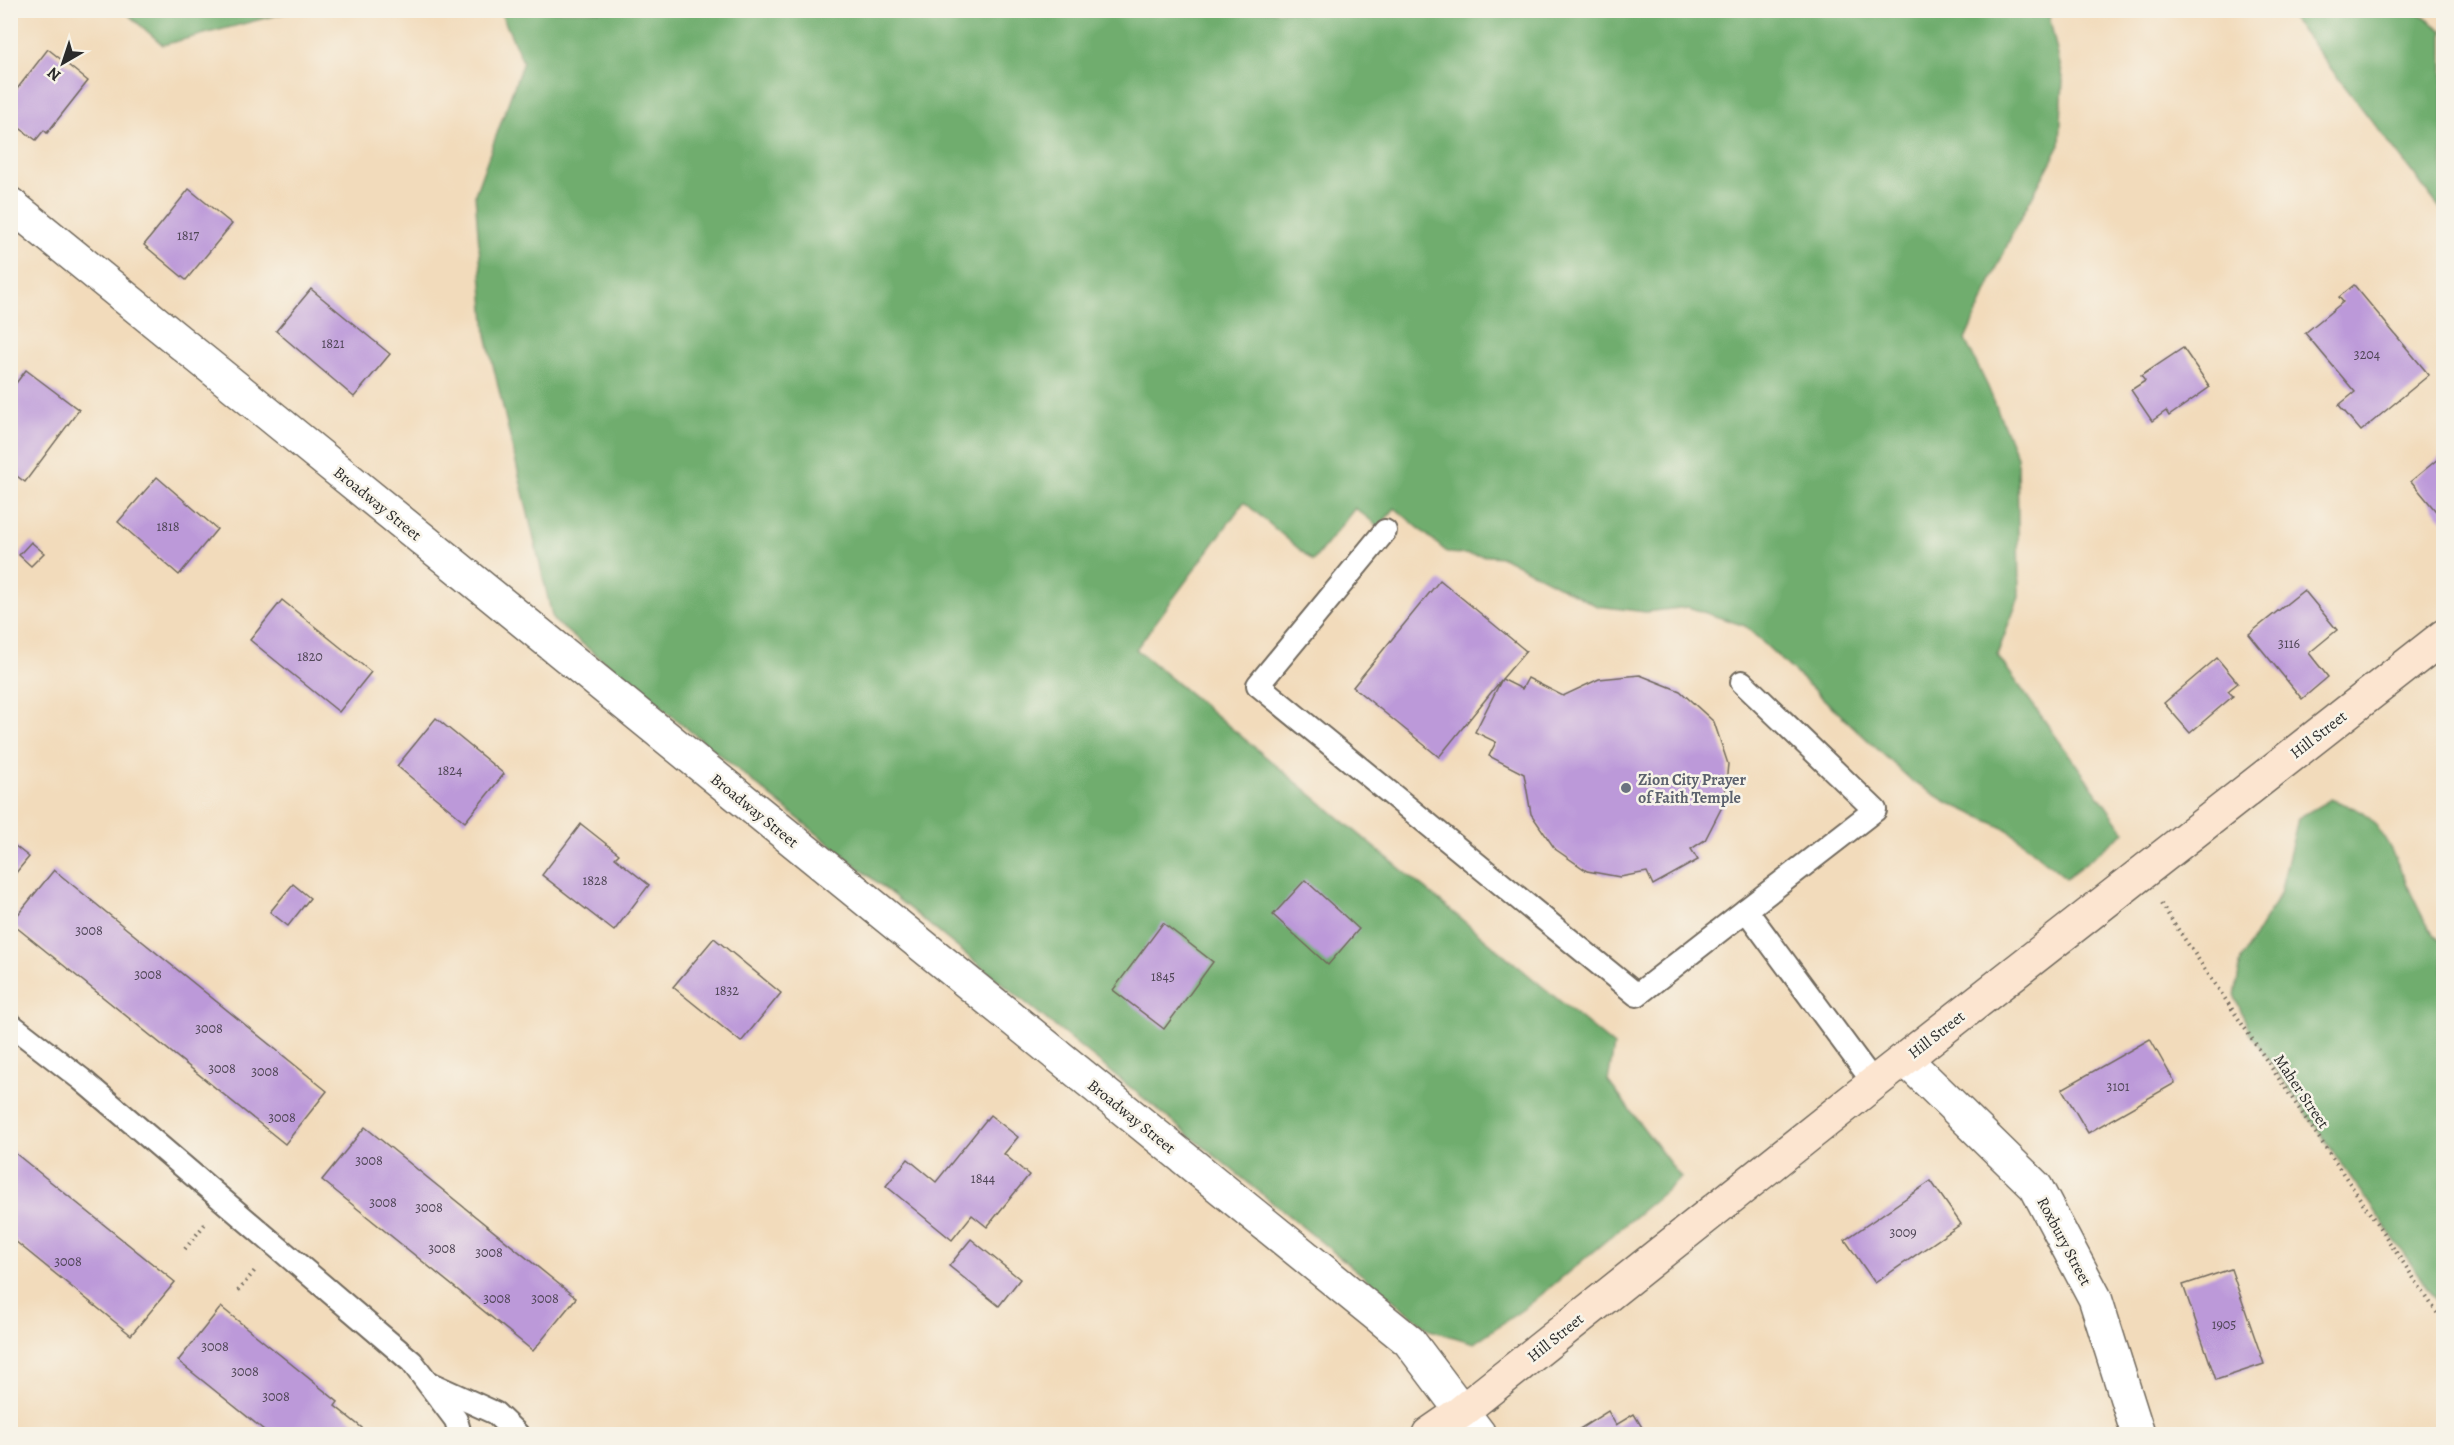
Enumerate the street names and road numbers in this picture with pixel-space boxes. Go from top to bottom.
street label: Broadway Street [329,461,426,546]
street label: Hill Street [2286,706,2352,764]
street label: Broadway Street [706,768,803,853]
street label: Hill Street [1904,1006,1970,1064]
street label: Maher Street [2268,1050,2334,1133]
street label: Broadway Street [1083,1074,1180,1159]
street label: Roxbury Street [2032,1193,2097,1290]
street label: Hill Street [1523,1308,1588,1367]

